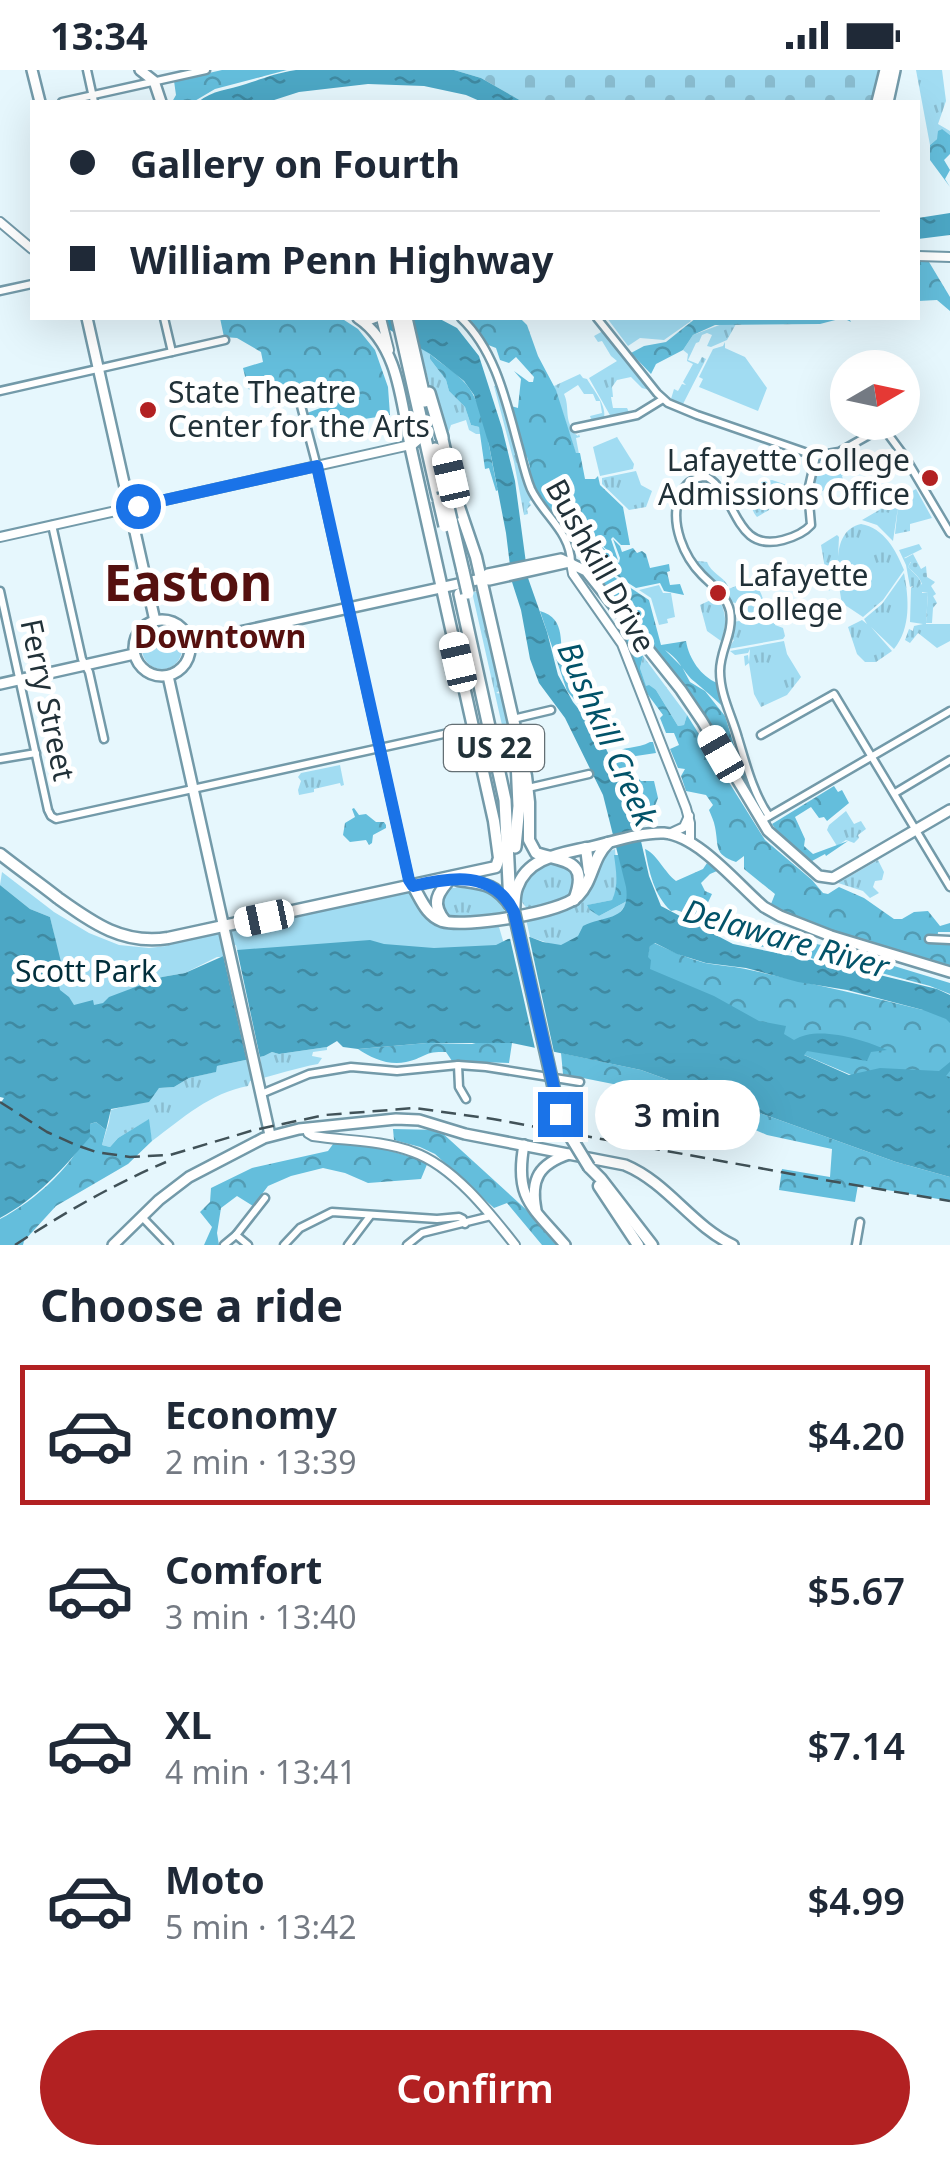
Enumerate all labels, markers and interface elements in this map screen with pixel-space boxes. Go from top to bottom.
text: 13:34 [50,9,148,61]
text: Gallery on Fourth [130,137,460,189]
text: William Penn Highway [130,233,554,285]
north arrow [830,350,920,440]
map controls [830,350,920,440]
place label: State Theatre Center for the Arts [168,371,430,446]
marker: State Theatre Center for the Arts [137,399,159,421]
place label: Lafayette College Admissions Office [658,439,910,514]
car [430,445,472,511]
marker: Lafayette College Admissions Office [919,467,941,489]
street label: Bushkill Drive [537,471,666,659]
route start [116,484,161,529]
district label: Easton [104,548,272,616]
place label: Lafayette College [738,554,869,629]
marker: Lafayette College [707,582,729,604]
district label: Downtown [134,614,306,657]
street label: Ferry Street [11,615,86,784]
car [437,629,479,695]
water label: Bushkill Creek [549,634,669,833]
car [693,721,749,787]
road number: US 22 [444,725,544,771]
water label: Delaware River [679,888,895,988]
car [232,897,296,939]
park label: Scott Park [15,950,157,991]
callout: 3 min [595,1079,760,1149]
route end [538,1092,583,1137]
text: 3 min [634,1093,721,1136]
text: Choose a ride [40,1274,343,1335]
text: Economy [165,1388,337,1440]
icon: car [45,1390,135,1480]
text: $4.20 [808,1409,905,1461]
text: 2 min · 13:39 [165,1440,357,1483]
text: Comfort [165,1543,322,1595]
icon: car [45,1545,135,1635]
text: $5.67 [808,1564,905,1616]
text: 3 min · 13:40 [165,1595,357,1638]
text: XL [165,1698,212,1750]
icon: car [45,1700,135,1790]
text: $7.14 [808,1719,905,1771]
text: 4 min · 13:41 [165,1750,357,1793]
text: Moto [165,1853,265,1905]
icon: car [45,1855,135,1945]
text: $4.99 [808,1874,905,1926]
text: 5 min · 13:42 [165,1905,357,1948]
button: Confirm [40,2030,910,2145]

